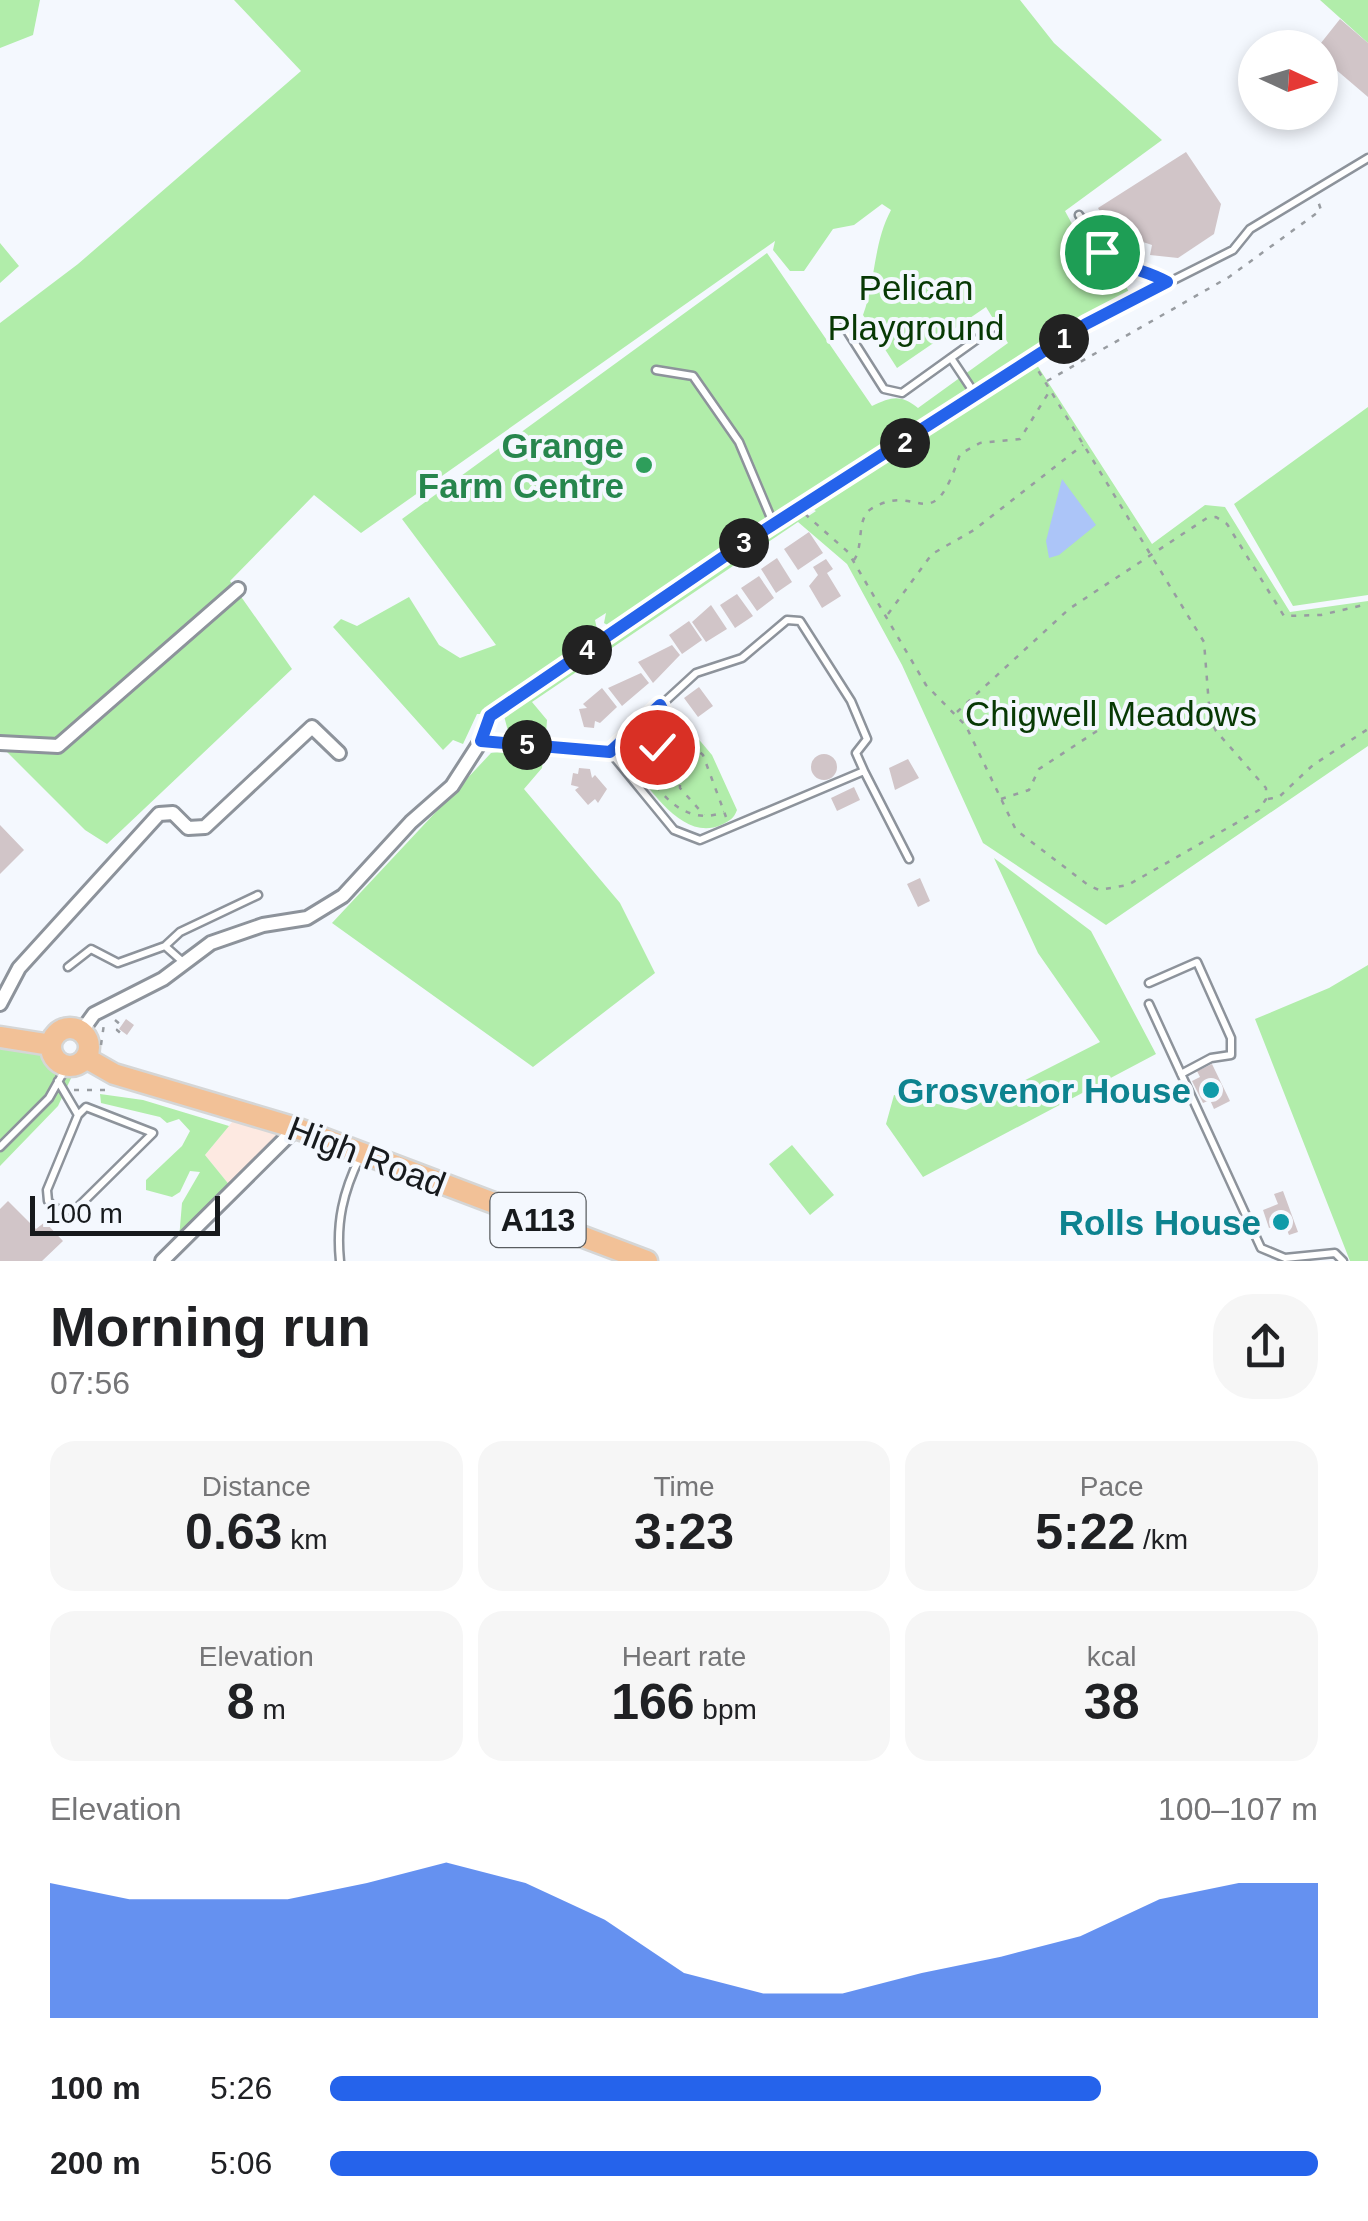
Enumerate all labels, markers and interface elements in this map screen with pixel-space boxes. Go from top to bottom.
north arrow [1238,30,1338,130]
map controls [1238,30,1338,130]
pin [1060,210,1145,295]
icon: arrive [1075,225,1130,280]
park label: Pelican Playground [827,268,1005,347]
pin: 1 [1039,314,1089,364]
text: 1 [1056,323,1072,354]
pin: 2 [880,418,930,468]
place label: Grange Farm Centre [418,426,624,505]
text: 2 [897,427,913,458]
marker: Grange Farm Centre [633,454,655,476]
pin: 3 [719,518,769,568]
text: 3 [736,527,752,558]
pin: 4 [562,625,612,675]
text: 4 [579,634,595,665]
park label: Chigwell Meadows [965,694,1257,733]
pin [615,705,700,790]
pin: 5 [502,720,552,770]
icon: check [630,720,685,775]
text: 5 [519,729,535,760]
place label: Grosvenor House [897,1071,1191,1110]
marker: Grosvenor House [1200,1079,1222,1101]
street label: High Road [283,1108,451,1204]
scale bar [30,1191,220,1236]
road number: A113 [490,1193,586,1247]
text: 100 m [45,1198,123,1229]
place label: Rolls House [1059,1203,1261,1242]
marker: Rolls House [1270,1211,1292,1233]
button: share [1213,1294,1318,1399]
text: Morning run [50,1296,371,1358]
text: 07:56 [50,1365,130,1401]
text: Distance [202,1471,311,1502]
text: Time [653,1471,715,1502]
text: Pace [1080,1471,1144,1502]
text: 0.63 [185,1504,282,1560]
text: 3:23 [634,1504,734,1560]
text: 5:22 [1035,1504,1135,1560]
text: km [282,1524,328,1555]
text: /km [1135,1524,1188,1555]
text: Elevation [199,1641,314,1672]
text: Heart rate [622,1641,746,1672]
text: kcal [1087,1641,1137,1672]
text: 8 [227,1674,255,1730]
text: 166 [611,1674,695,1730]
text: 38 [1084,1674,1139,1730]
text: m [255,1694,286,1725]
text: bpm [695,1694,757,1725]
text: Elevation [50,1791,182,1827]
text: 100–107 m [1158,1791,1318,1827]
text: 100 m [50,2070,141,2106]
text: 5:26 [210,2070,272,2106]
text: 200 m [50,2145,141,2181]
text: 5:06 [210,2145,272,2181]

